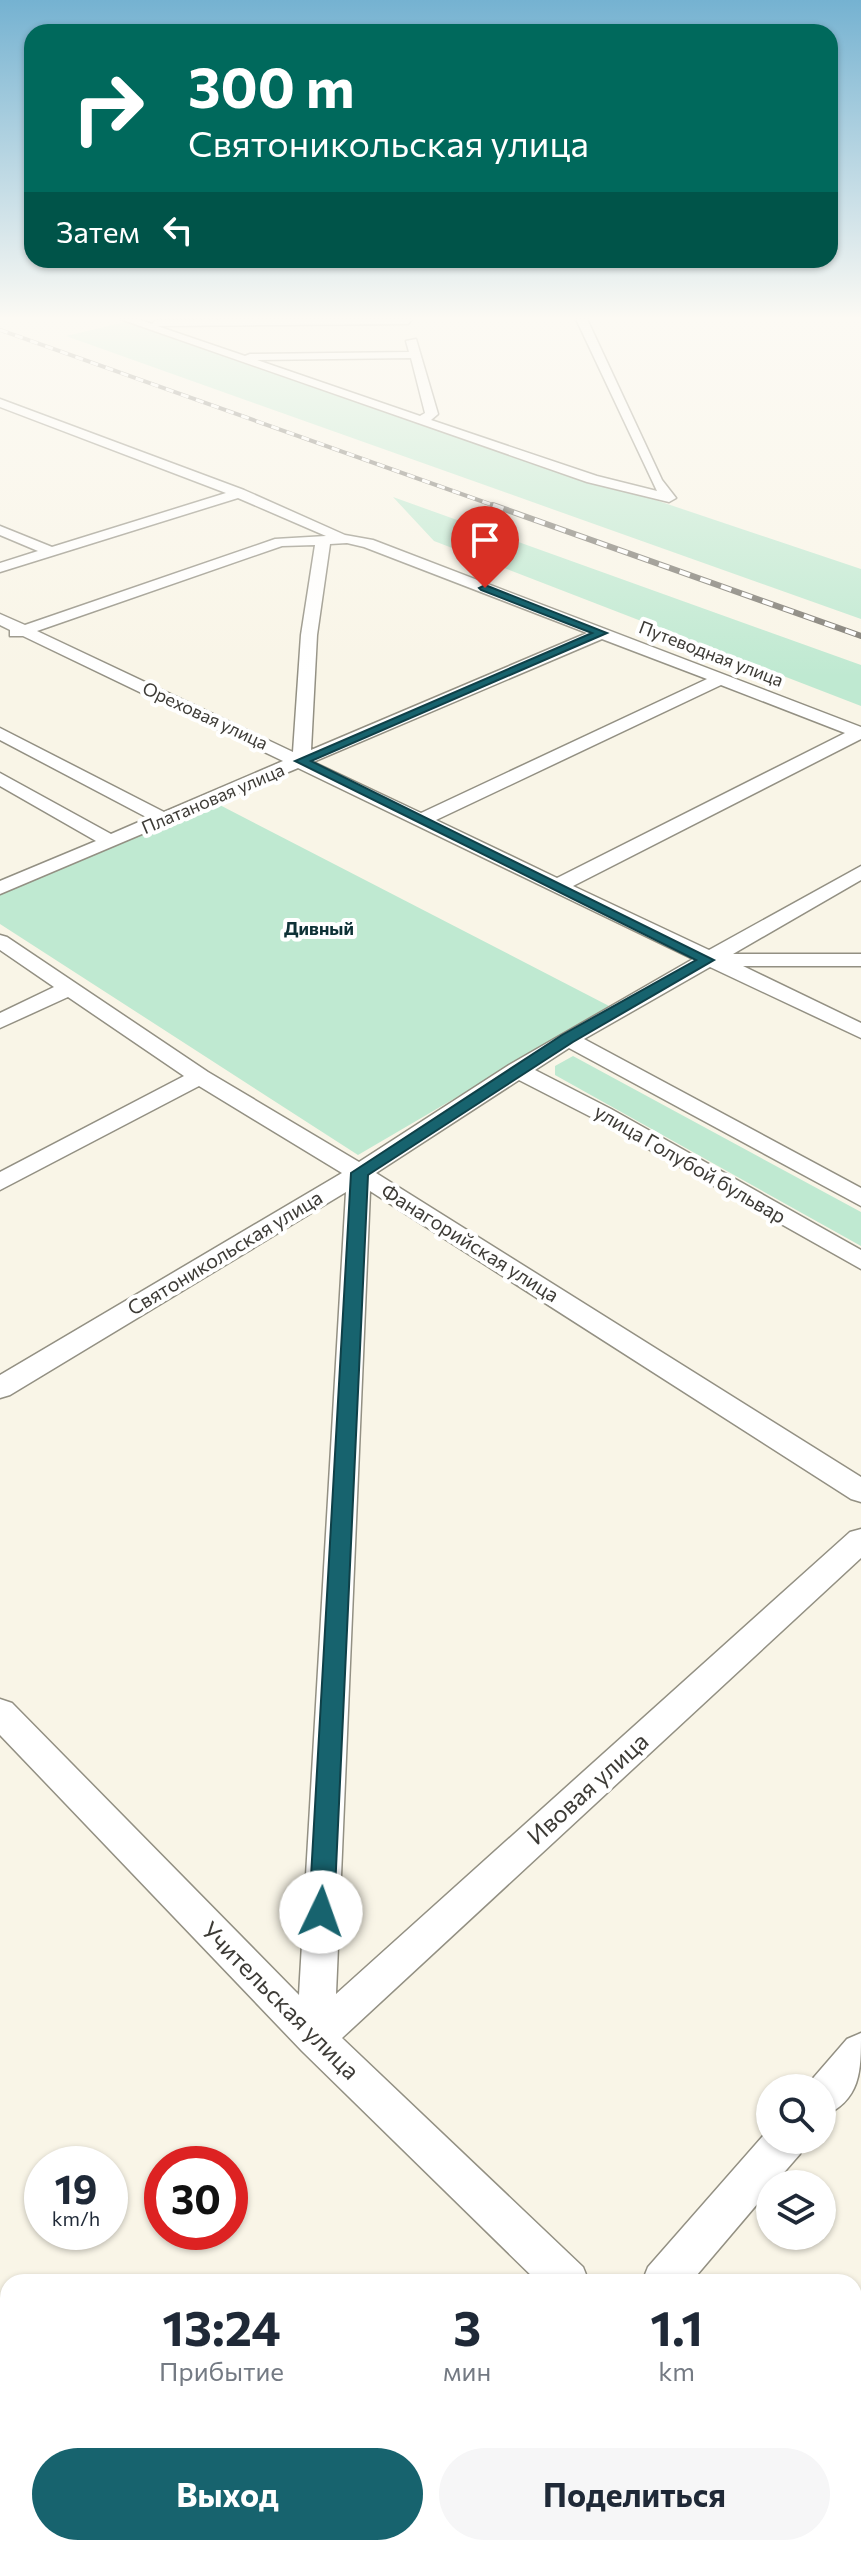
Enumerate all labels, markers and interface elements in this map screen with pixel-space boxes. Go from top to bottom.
text: 300 m [188,51,355,120]
icon: right [56,56,160,160]
text: Святоникольская улица [188,120,589,164]
icon: left [156,208,200,252]
text: Затем [56,212,140,249]
pin [451,506,519,588]
icon: arrive [463,518,507,562]
street label: Путеводная улица [636,615,787,691]
street label: Ореховая улица [139,676,272,754]
street label: Платановая улица [138,758,287,838]
district label: Дивный [284,917,354,939]
street label: улица Голубой бульвар [590,1098,791,1228]
street label: Фанагорийская улица [377,1178,564,1306]
street label: Святоникольская улица [123,1184,326,1320]
street label: Ивовая улица [520,1726,654,1850]
position arrow [279,1870,363,1954]
street label: Учительская улица [196,1915,366,2085]
map controls [756,2074,836,2250]
button: search [756,2074,836,2154]
speed limit sign: 30 [144,2146,248,2250]
text: 19 [55,2163,97,2212]
button: layers [756,2170,836,2250]
text: km/h [52,2206,100,2230]
text: 13:24 [162,2297,281,2356]
text: 3 [453,2297,481,2356]
text: 1.1 [650,2297,703,2356]
text: Прибытие [159,2355,284,2386]
text: мин [443,2355,491,2386]
text: km [658,2355,695,2386]
button: Выход [32,2448,423,2540]
button: Поделиться [439,2448,830,2540]

